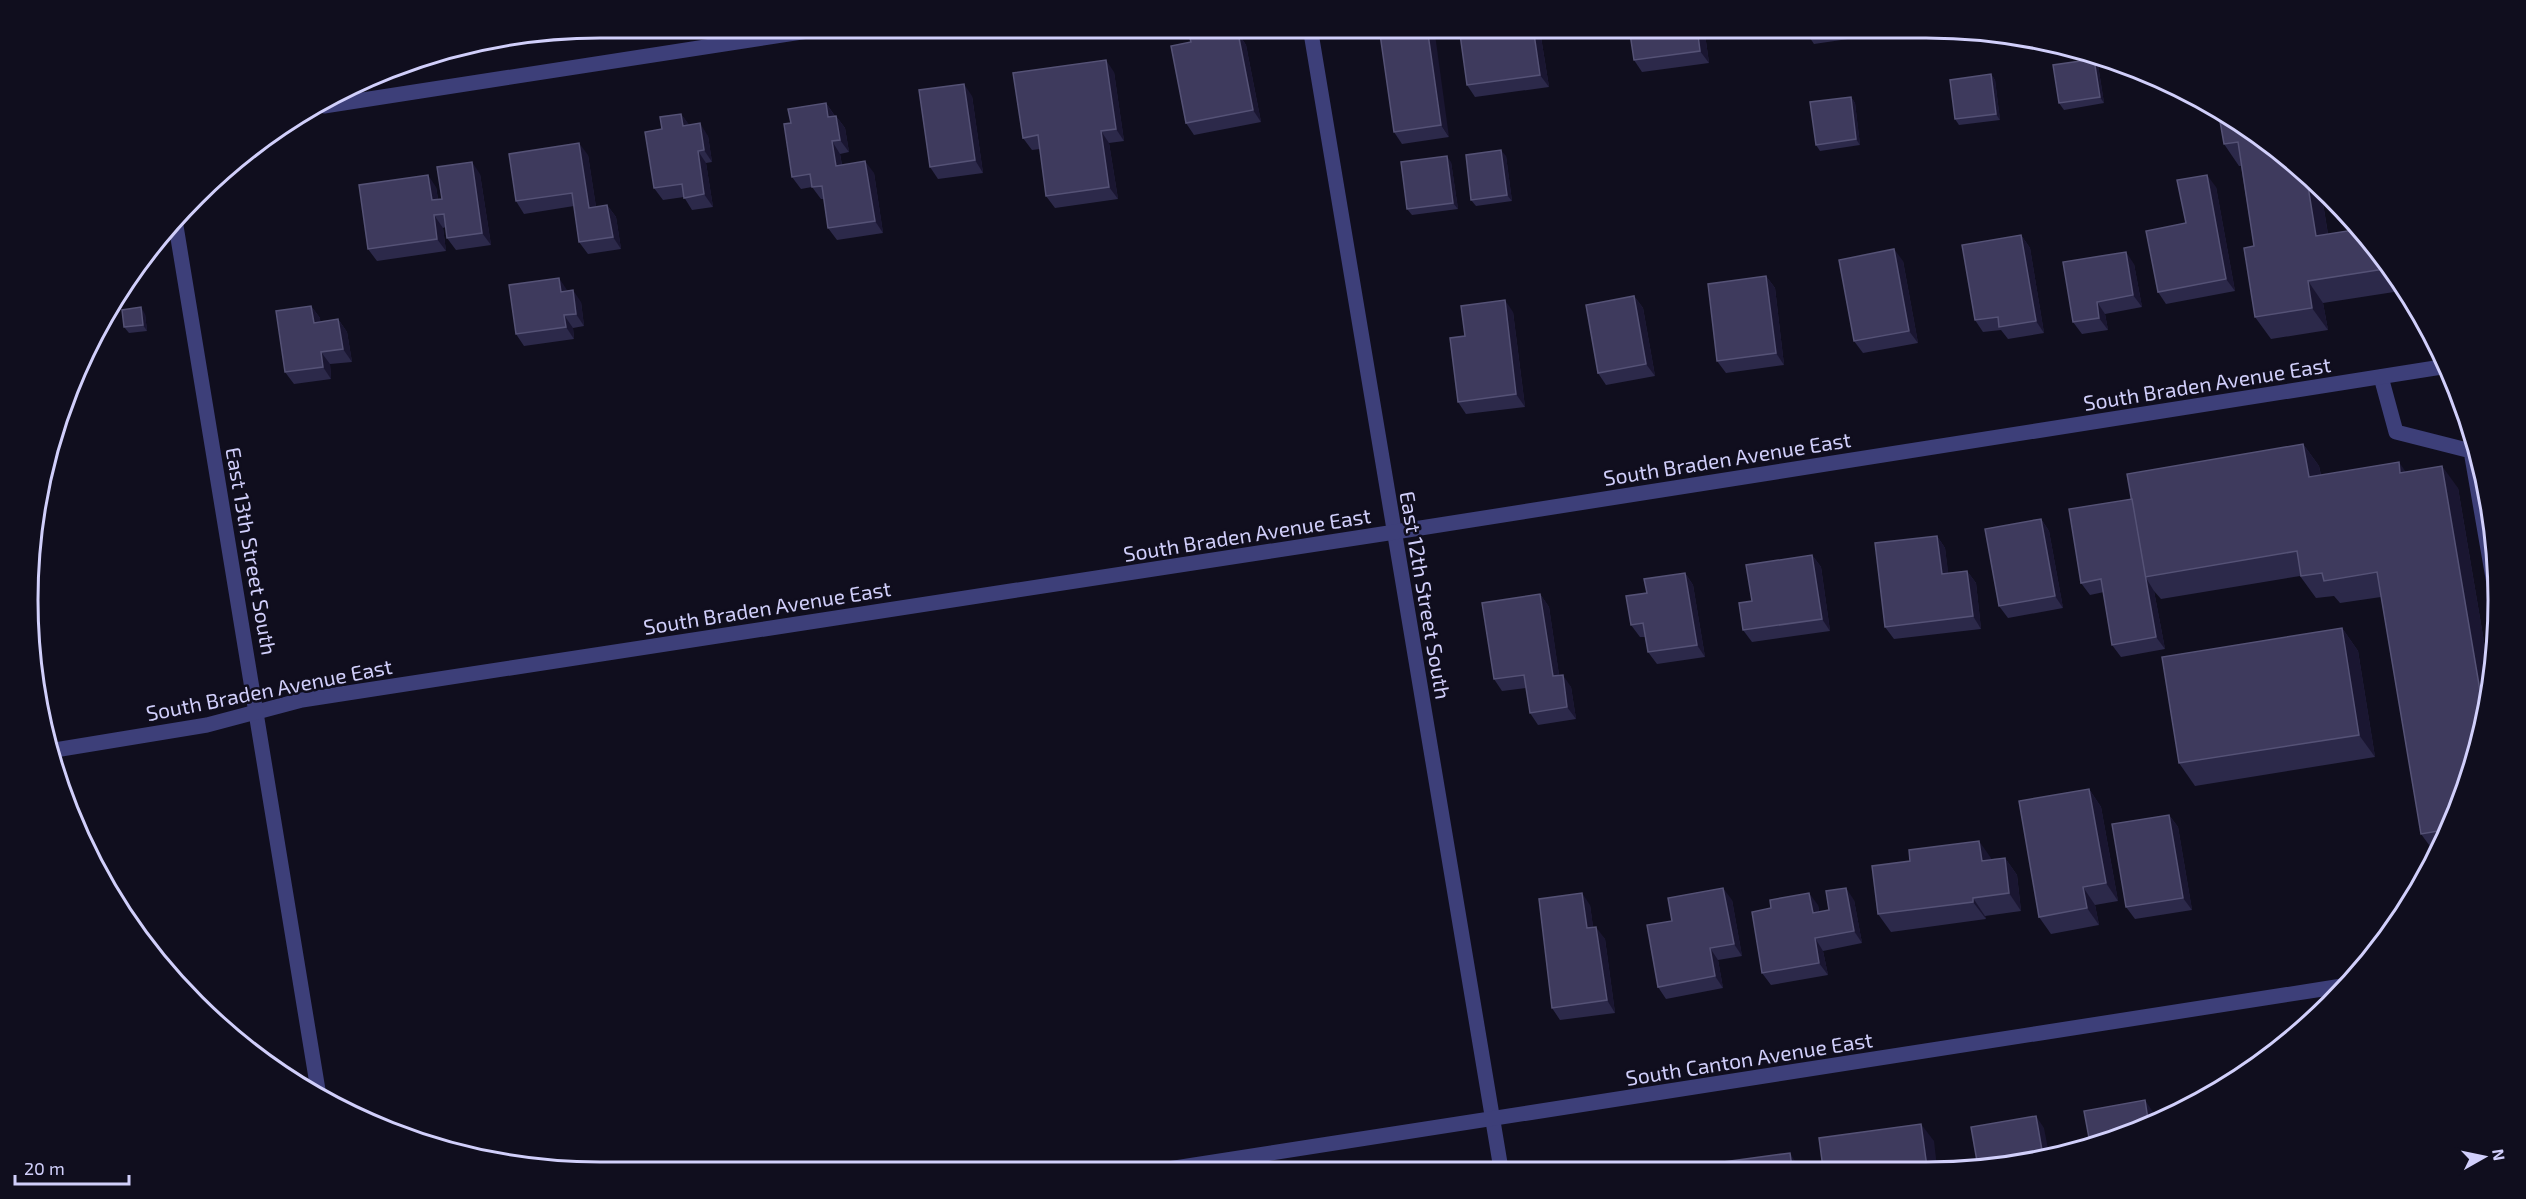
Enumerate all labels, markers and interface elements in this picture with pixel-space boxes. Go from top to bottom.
street label: South Braden Avenue East [2081,351,2333,415]
street label: South Braden Avenue East [1601,426,1853,490]
street label: East 13th Street South [221,445,283,657]
street label: East 12th Street South [1395,489,1457,701]
street label: South Braden Avenue East [1121,502,1373,566]
street label: South Braden Avenue East [641,575,893,639]
street label: South Braden Avenue East [144,653,394,725]
street label: South Canton Avenue East [1624,1026,1874,1090]
north arrow [2454,1127,2514,1187]
text: N [2489,1147,2510,1162]
scale bar [15,1148,129,1186]
text: 20 m [24,1157,65,1179]

